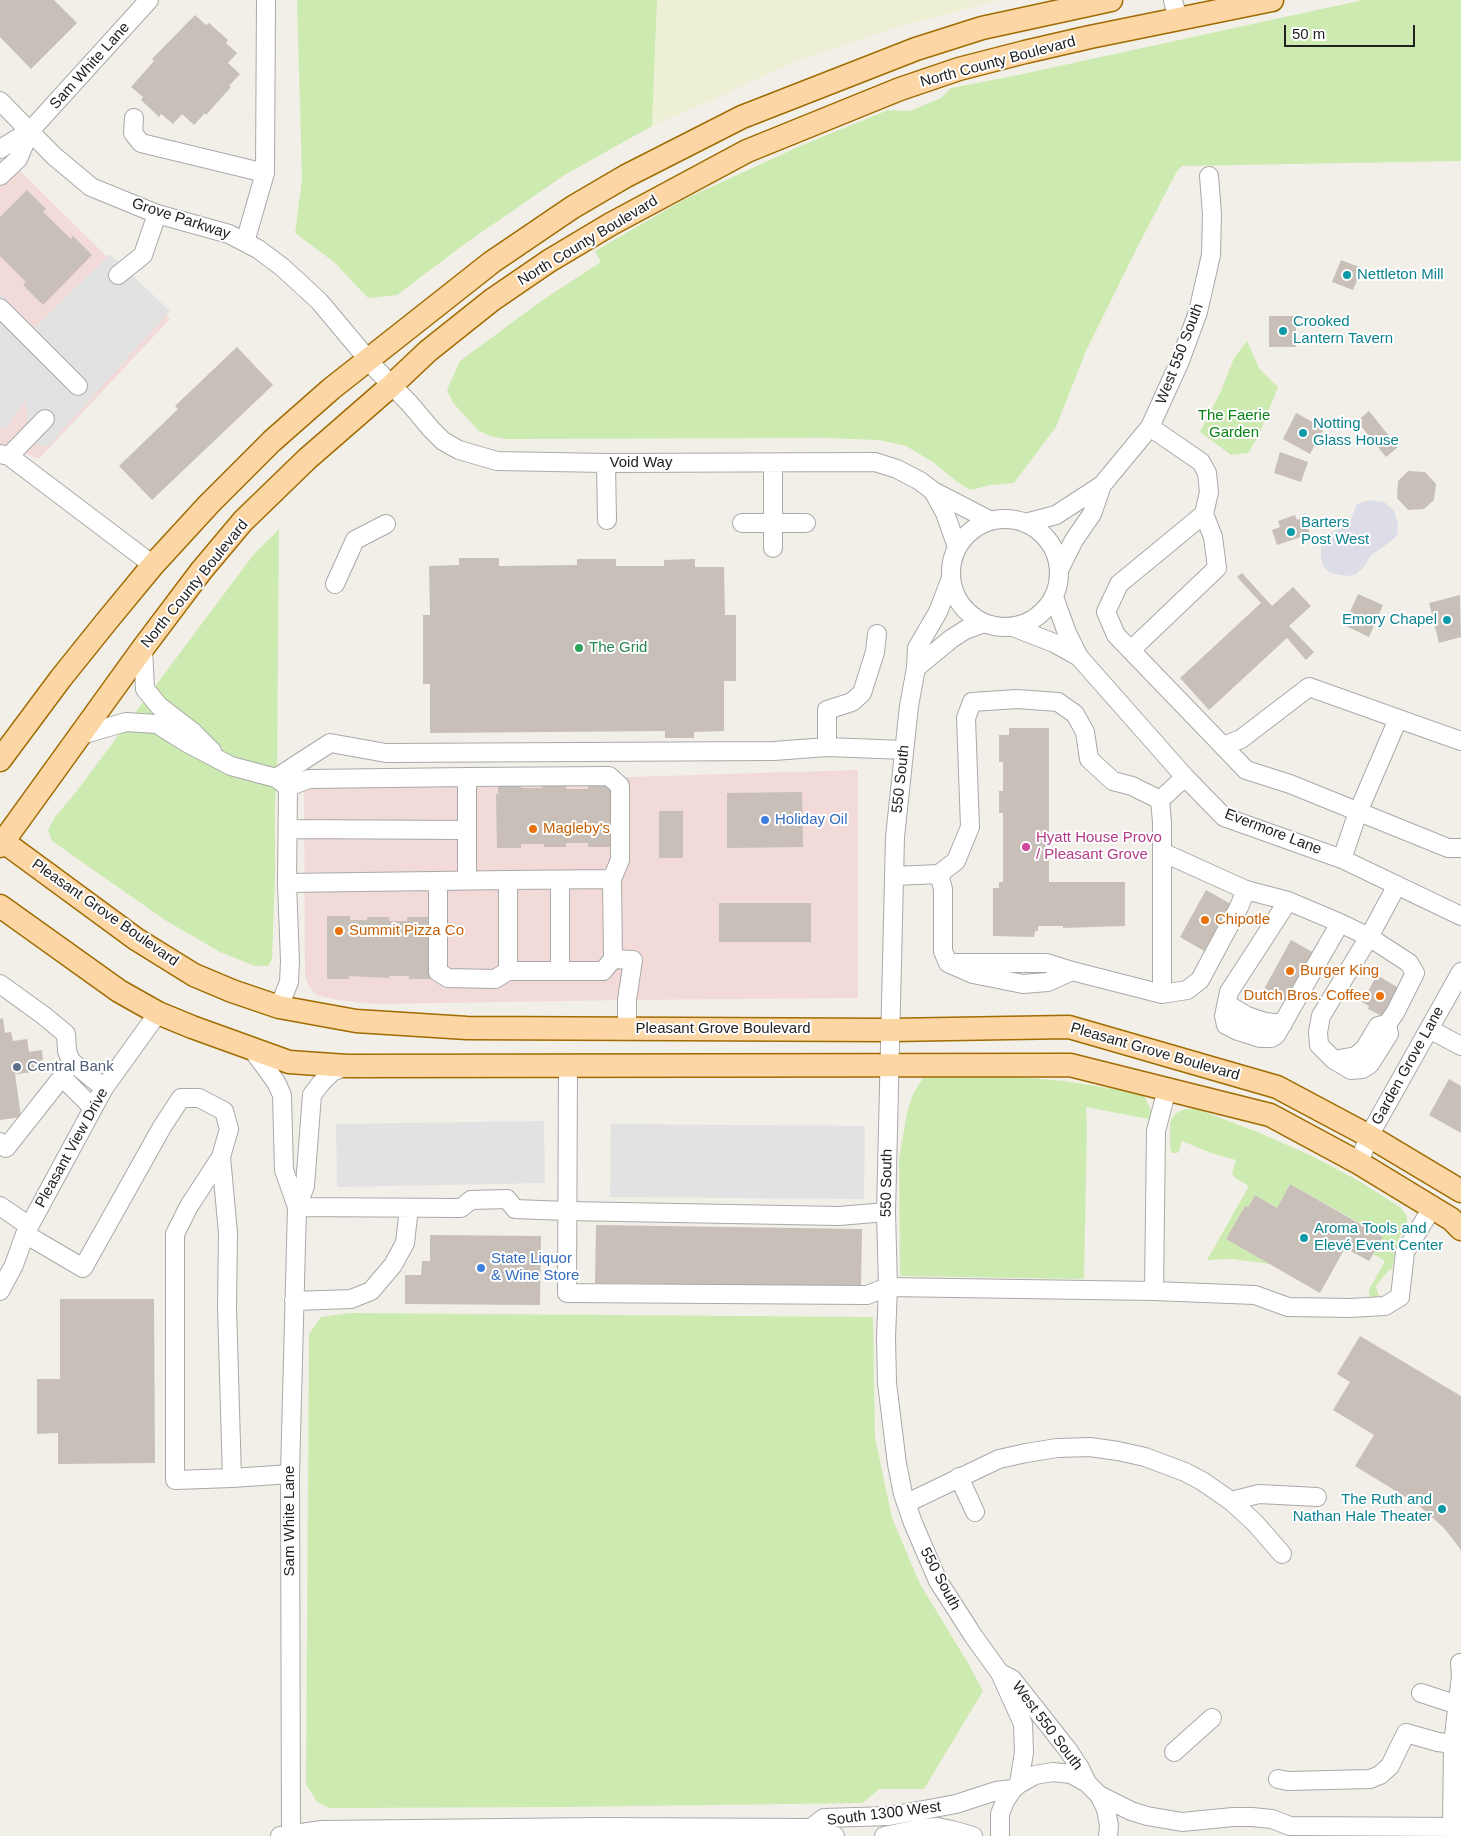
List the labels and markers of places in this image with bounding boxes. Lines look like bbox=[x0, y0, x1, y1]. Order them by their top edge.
place label: Nettleton Mill bbox=[1357, 266, 1444, 284]
marker: Nettleton Mill bbox=[1341, 269, 1353, 281]
place label: Crooked Lantern Tavern bbox=[1293, 313, 1393, 348]
marker: Crooked Lantern Tavern bbox=[1277, 325, 1289, 337]
place label: Notting Glass House bbox=[1313, 415, 1399, 450]
marker: Notting Glass House bbox=[1297, 427, 1309, 439]
place label: Barters Post West bbox=[1301, 514, 1369, 549]
marker: Barters Post West bbox=[1285, 526, 1297, 538]
place label: Emory Chapel bbox=[1342, 611, 1437, 629]
marker: Emory Chapel bbox=[1441, 614, 1453, 626]
place label: The Grid bbox=[589, 639, 647, 657]
marker: The Grid bbox=[573, 642, 585, 654]
place label: Holiday Oil bbox=[775, 811, 848, 829]
marker: Holiday Oil bbox=[759, 814, 771, 826]
place label: Magleby's bbox=[543, 820, 610, 838]
marker: Magleby's bbox=[527, 823, 539, 835]
place label: Hyatt House Provo / Pleasant Grove bbox=[1036, 829, 1162, 864]
marker: Hyatt House Provo / Pleasant Grove bbox=[1020, 841, 1032, 853]
place label: Chipotle bbox=[1215, 911, 1270, 929]
marker: Chipotle bbox=[1199, 914, 1211, 926]
place label: Summit Pizza Co bbox=[349, 922, 464, 940]
marker: Summit Pizza Co bbox=[333, 925, 345, 937]
place label: Burger King bbox=[1300, 962, 1379, 980]
marker: Burger King bbox=[1284, 965, 1296, 977]
place label: Dutch Bros. Coffee bbox=[1244, 987, 1370, 1005]
marker: Dutch Bros. Coffee bbox=[1374, 990, 1386, 1002]
place label: Central Bank bbox=[27, 1058, 114, 1076]
marker: Central Bank bbox=[11, 1061, 23, 1073]
place label: Aroma Tools and Elevé Event Center bbox=[1314, 1220, 1443, 1255]
marker: Aroma Tools and Elevé Event Center bbox=[1298, 1232, 1310, 1244]
place label: State Liquor & Wine Store bbox=[491, 1250, 579, 1285]
marker: State Liquor & Wine Store bbox=[475, 1262, 487, 1274]
place label: The Ruth and Nathan Hale Theater bbox=[1293, 1491, 1432, 1526]
marker: The Ruth and Nathan Hale Theater bbox=[1436, 1503, 1448, 1515]

